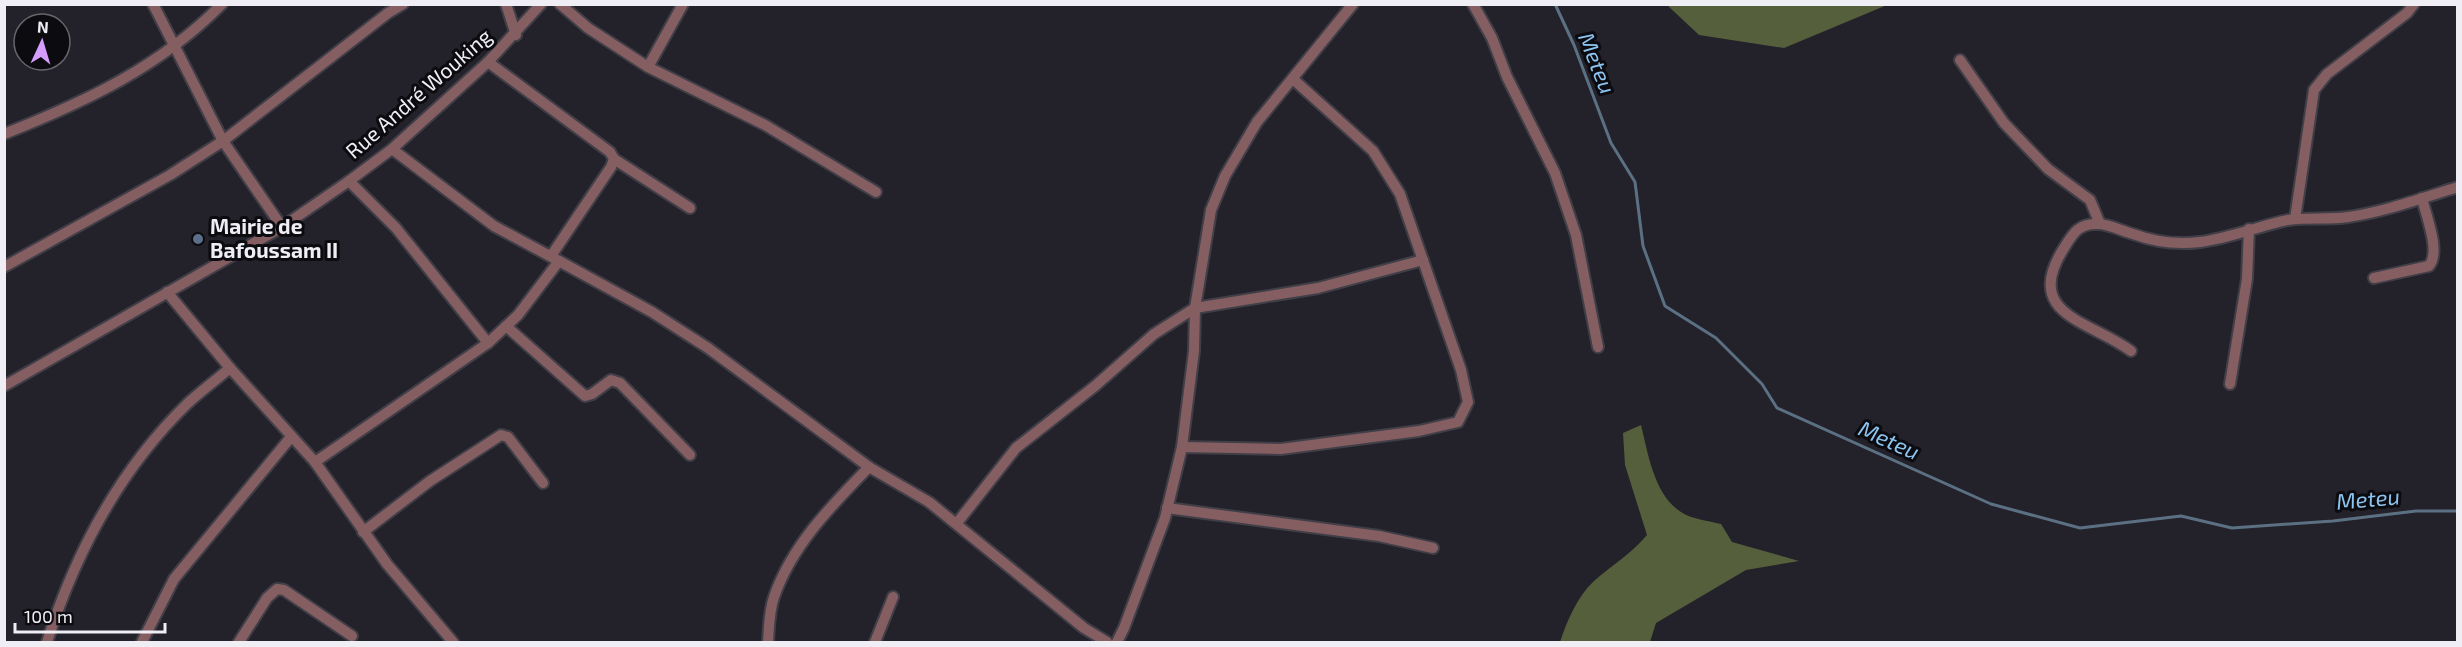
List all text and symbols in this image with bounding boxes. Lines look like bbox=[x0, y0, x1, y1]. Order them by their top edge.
north arrow bbox=[12, 12, 72, 72]
text: N bbox=[37, 17, 50, 36]
street label: Rue André Wouking bbox=[340, 23, 496, 163]
water label: Meteu bbox=[1574, 28, 1622, 97]
place label: Mairie de Bafoussam II bbox=[210, 213, 338, 262]
marker: Mairie de Bafoussam II bbox=[191, 232, 205, 246]
water label: Meteu bbox=[1855, 414, 1924, 464]
water label: Meteu bbox=[2335, 482, 2401, 514]
scale bar bbox=[15, 596, 165, 634]
text: 100 m bbox=[24, 605, 73, 627]

